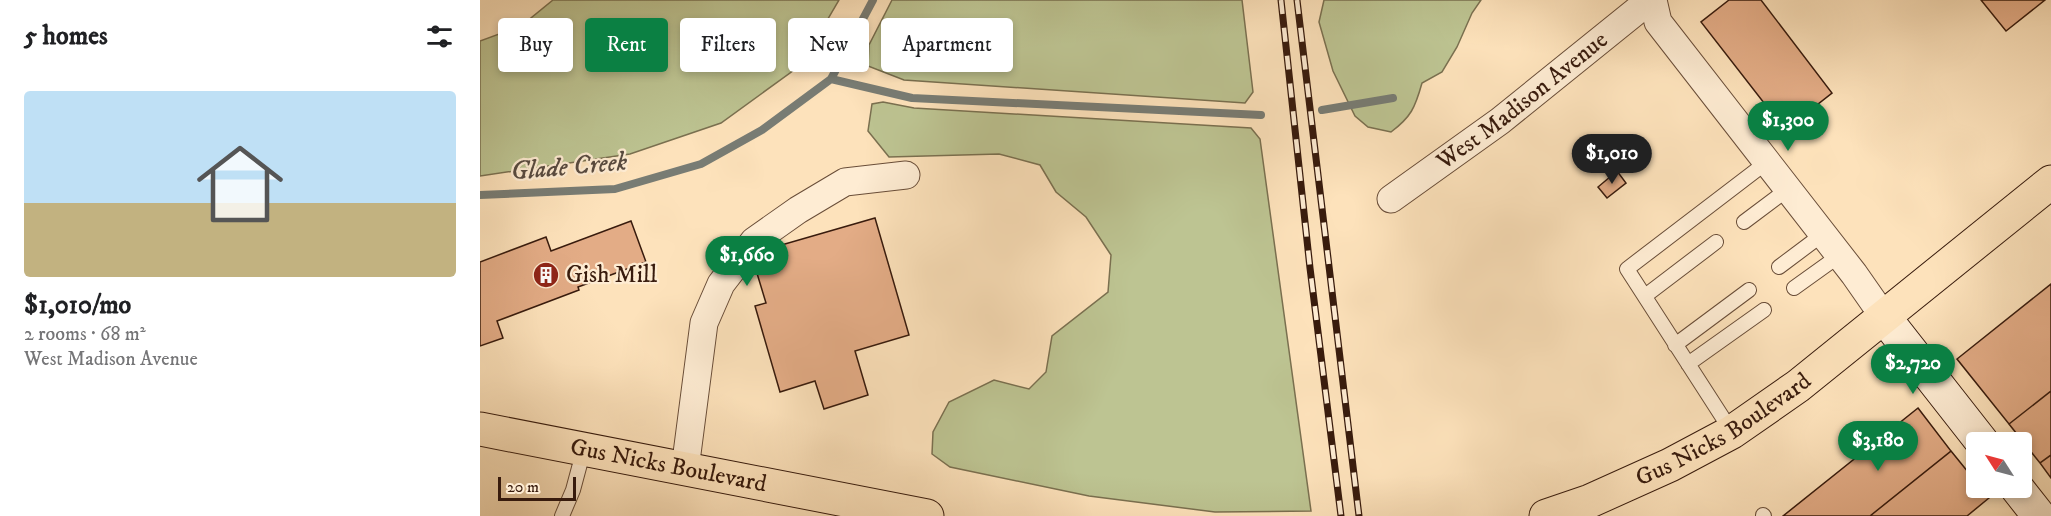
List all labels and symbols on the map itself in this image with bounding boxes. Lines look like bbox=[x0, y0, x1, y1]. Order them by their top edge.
street label: West Madison Avenue bbox=[1430, 25, 1614, 177]
pin: $1,300 bbox=[1739, 101, 1837, 152]
pin: $1,010 bbox=[1563, 134, 1661, 185]
water label: Glade Creek bbox=[509, 145, 629, 189]
pin: $1,660 bbox=[698, 236, 796, 287]
building icon: Gish Mill bbox=[531, 260, 561, 290]
place label: Gish Mill bbox=[566, 260, 658, 290]
pin: $2,720 bbox=[1864, 344, 1962, 395]
street label: Gus Nicks Boulevard bbox=[1631, 366, 1817, 493]
pin: $3,180 bbox=[1829, 421, 1927, 472]
street label: Gus Nicks Boulevard bbox=[568, 432, 769, 499]
north arrow bbox=[1966, 432, 2032, 498]
scale bar bbox=[498, 474, 576, 502]

